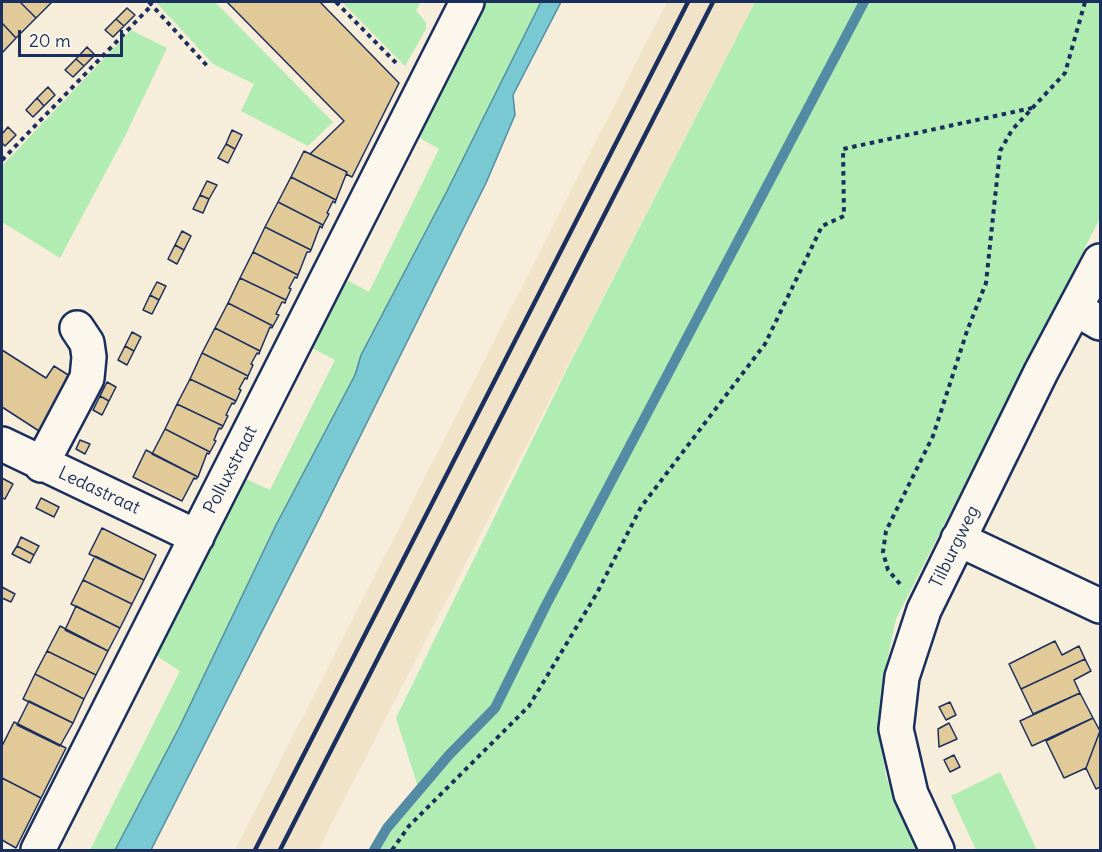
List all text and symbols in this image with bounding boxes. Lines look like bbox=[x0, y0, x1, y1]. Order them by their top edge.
scale bar bbox=[21, 18, 126, 56]
text: 20 m bbox=[29, 29, 71, 52]
street label: Polluxstraat bbox=[200, 422, 262, 518]
street label: Ledastraat bbox=[55, 463, 143, 519]
street label: Tilburgweg bbox=[926, 502, 984, 592]

